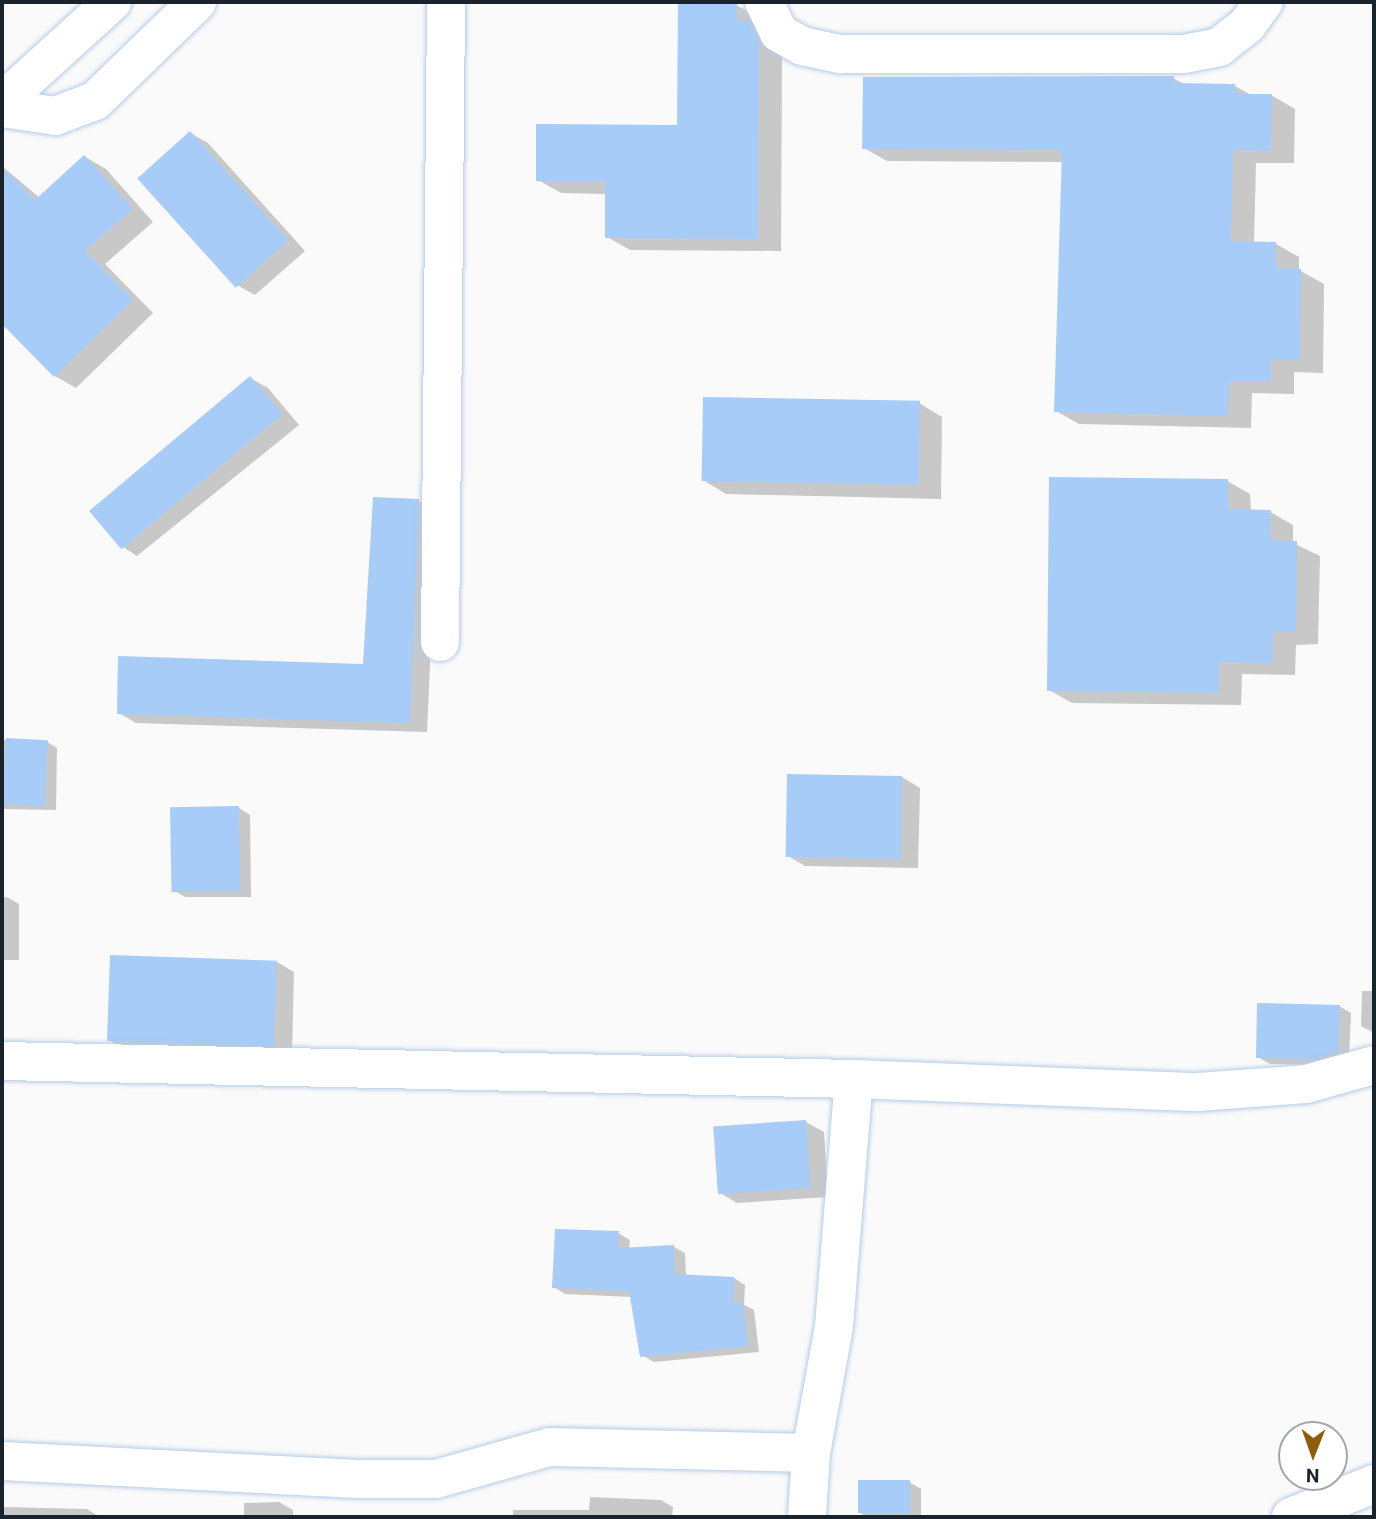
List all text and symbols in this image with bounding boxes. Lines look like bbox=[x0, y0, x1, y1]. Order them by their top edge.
north arrow bbox=[1278, 1421, 1348, 1491]
text: N bbox=[1306, 1464, 1320, 1487]

